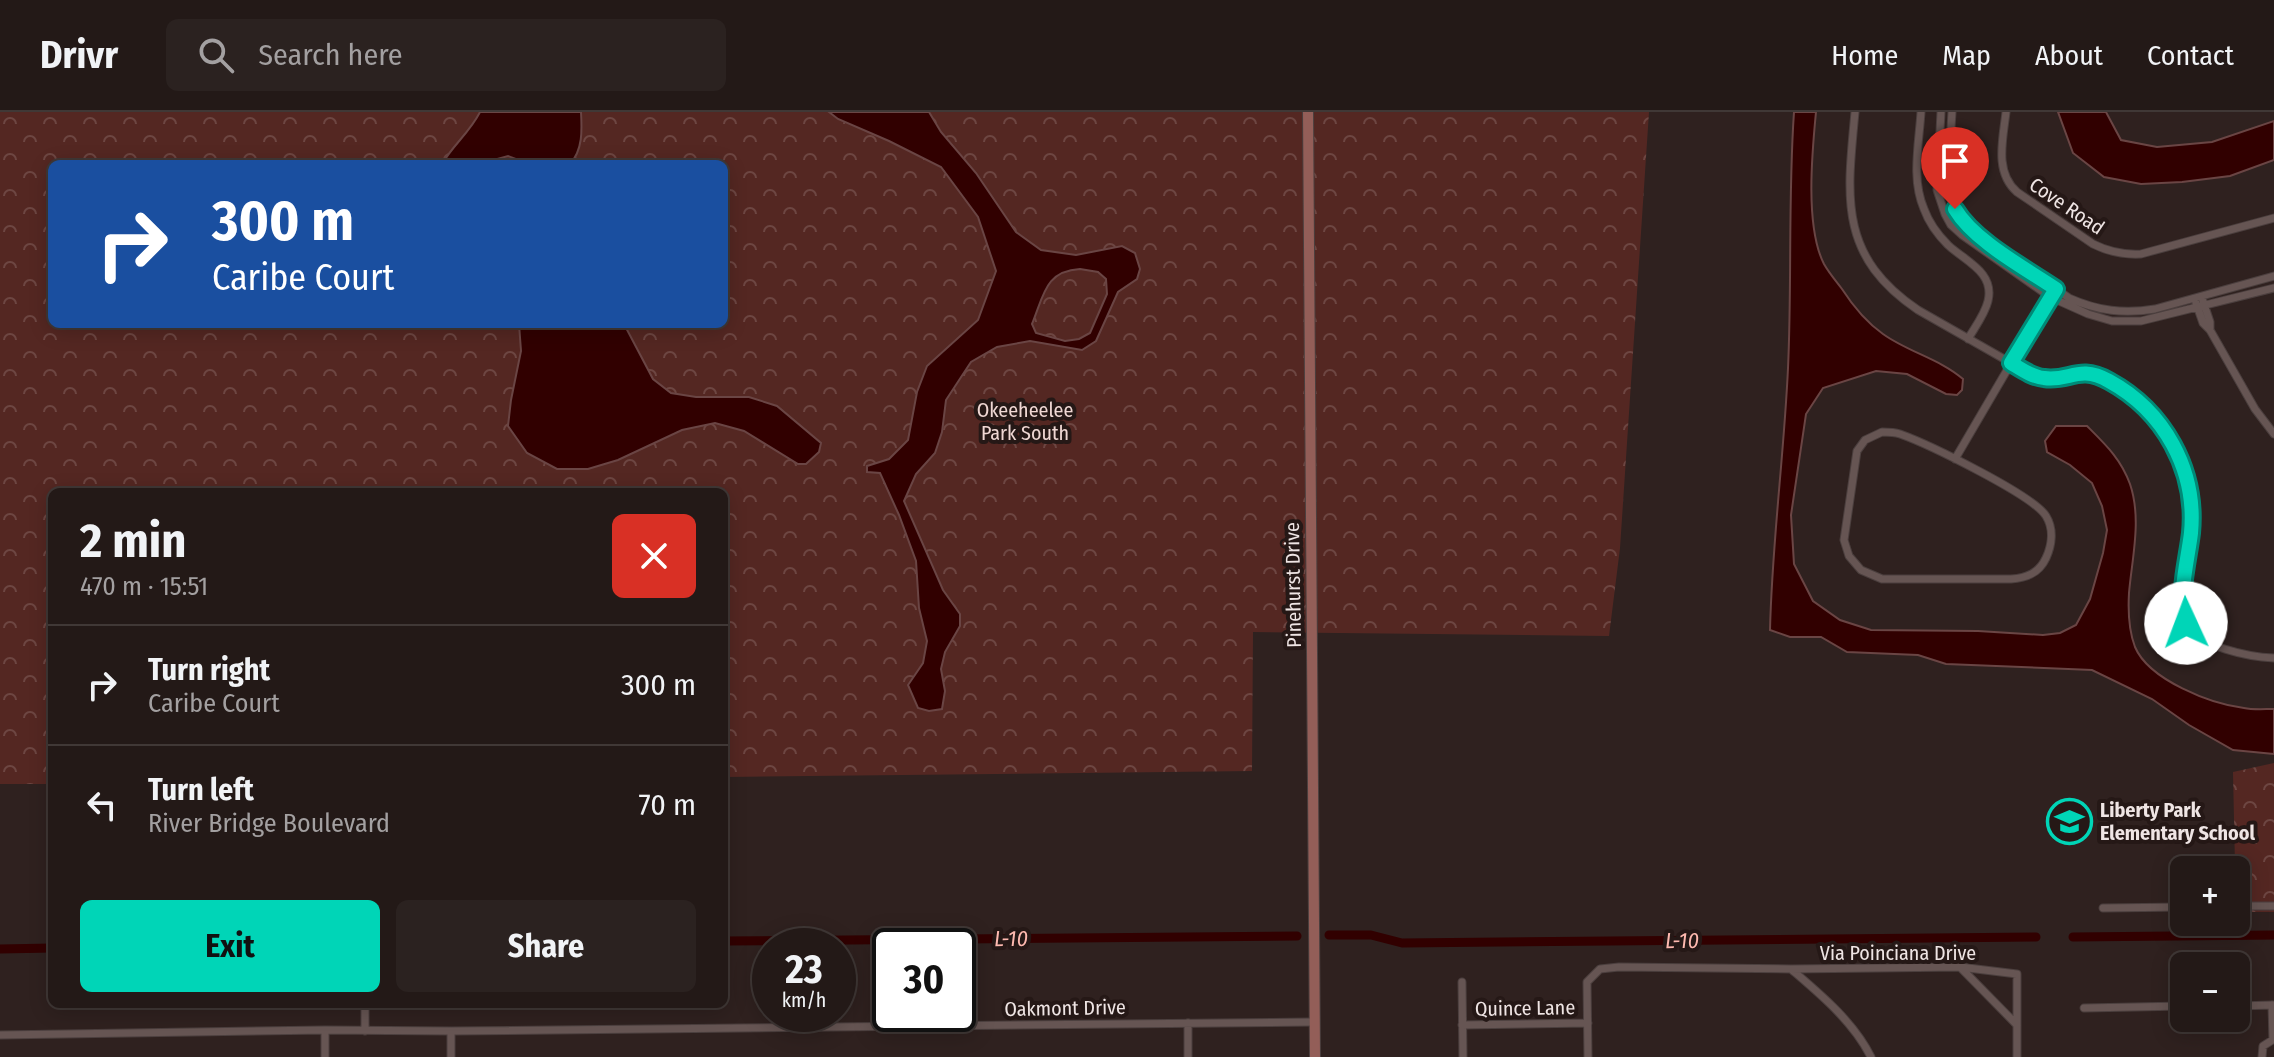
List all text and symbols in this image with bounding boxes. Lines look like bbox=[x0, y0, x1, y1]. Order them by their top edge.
search box bbox=[166, 19, 726, 91]
text: Drivr bbox=[40, 32, 118, 78]
icon: search bbox=[194, 33, 238, 77]
text: Search here bbox=[258, 37, 403, 73]
text: Home bbox=[1831, 39, 1898, 72]
text: Map bbox=[1942, 39, 1991, 72]
text: About bbox=[2035, 39, 2103, 72]
text: Contact bbox=[2147, 39, 2234, 72]
pin bbox=[1921, 127, 1989, 209]
icon: arrive bbox=[1933, 139, 1977, 183]
street label: Cove Road bbox=[2025, 172, 2109, 240]
text: 300 m bbox=[212, 188, 354, 255]
icon: right bbox=[80, 192, 184, 296]
text: Caribe Court bbox=[212, 256, 394, 300]
park label: Okeeheelee Park South bbox=[977, 398, 1073, 445]
text: 2 min bbox=[80, 512, 186, 570]
button: close bbox=[612, 514, 696, 598]
street label: Pinehurst Drive bbox=[1280, 522, 1306, 648]
text: 470 m · 15:51 bbox=[80, 571, 208, 602]
position arrow bbox=[2144, 581, 2228, 665]
text: Turn right bbox=[148, 652, 270, 688]
icon: right bbox=[80, 663, 124, 707]
text: 300 m bbox=[621, 667, 696, 703]
text: Caribe Court bbox=[148, 688, 280, 719]
text: Turn left bbox=[148, 772, 254, 808]
icon: left bbox=[80, 783, 124, 827]
text: 70 m bbox=[638, 787, 696, 823]
school or university icon: Liberty Park Elementary School bbox=[2045, 797, 2093, 845]
place label: Liberty Park Elementary School bbox=[2100, 798, 2255, 845]
text: River Bridge Boulevard bbox=[148, 808, 390, 839]
map controls bbox=[2170, 856, 2250, 1032]
button: + bbox=[2170, 856, 2250, 936]
button: Exit bbox=[80, 900, 380, 992]
button: Share bbox=[396, 900, 696, 992]
water label: L-10 bbox=[994, 925, 1028, 952]
water label: L-10 bbox=[1665, 927, 1699, 954]
speed limit sign: 30 bbox=[872, 928, 976, 1032]
street label: Via Poinciana Drive bbox=[1820, 941, 1976, 965]
text: 23 bbox=[785, 946, 823, 994]
button: − bbox=[2170, 952, 2250, 1032]
text: km/h bbox=[782, 988, 826, 1012]
street label: Oakmont Drive bbox=[1004, 995, 1126, 1021]
street label: Quince Lane bbox=[1475, 995, 1575, 1021]

